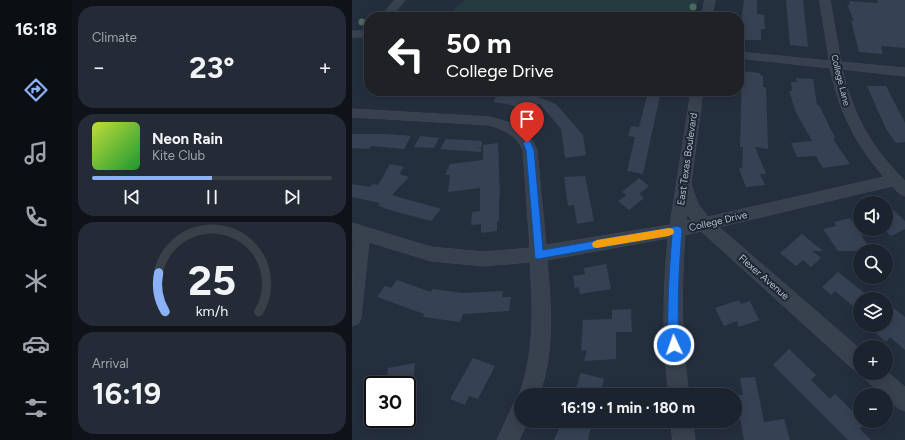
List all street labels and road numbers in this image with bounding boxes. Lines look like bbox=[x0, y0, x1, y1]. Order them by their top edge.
street label: College Lane bbox=[829, 53, 853, 107]
street label: East Texas Boulevard bbox=[674, 112, 700, 206]
street label: College Drive bbox=[687, 208, 749, 234]
street label: Flexer Avenue bbox=[736, 251, 792, 303]

